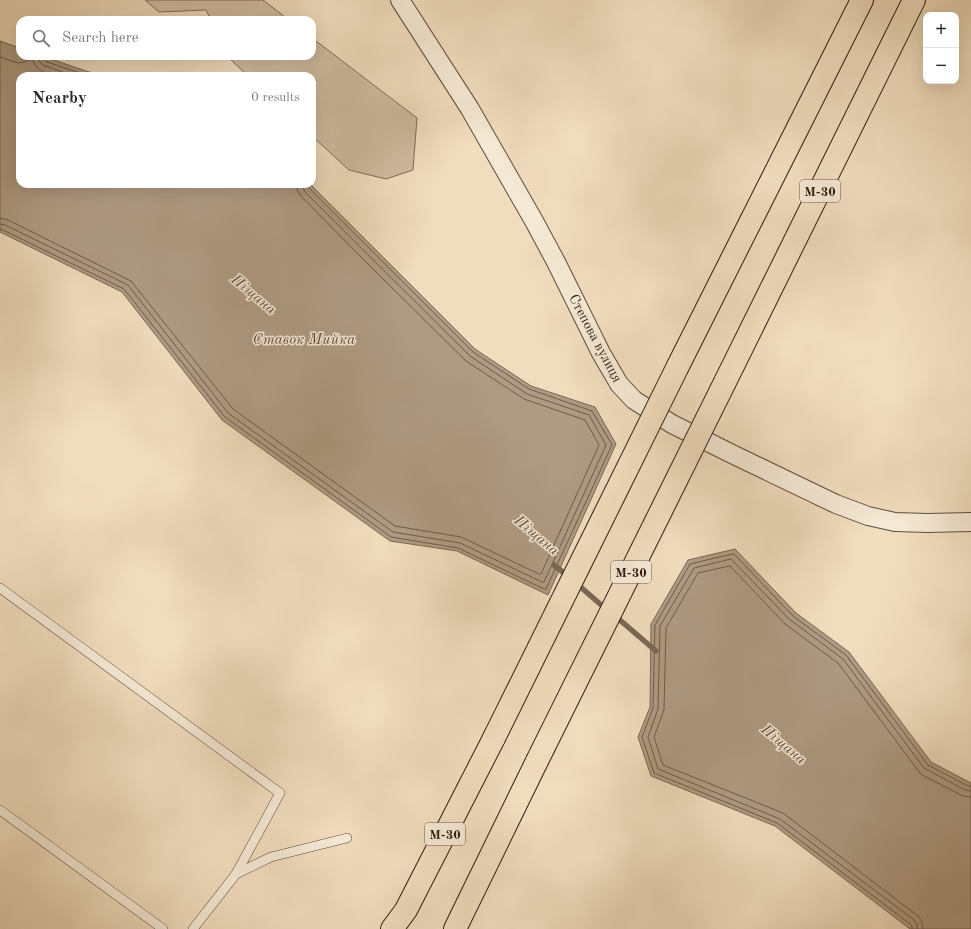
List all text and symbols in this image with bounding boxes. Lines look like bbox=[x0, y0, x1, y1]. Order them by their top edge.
map controls bbox=[923, 12, 959, 84]
button: + bbox=[923, 12, 959, 48]
search box bbox=[16, 16, 316, 60]
icon: search bbox=[30, 27, 52, 49]
text: Search here bbox=[62, 31, 139, 46]
button: − bbox=[923, 48, 959, 84]
text: Nearby bbox=[32, 90, 87, 107]
text: 0 results bbox=[251, 91, 300, 104]
road number: М-30 bbox=[800, 180, 840, 202]
water label: Піщана bbox=[227, 272, 278, 318]
street label: Степова вулиця bbox=[566, 292, 624, 385]
water label: Ставок Мийка bbox=[253, 333, 355, 348]
water label: Піщана bbox=[510, 513, 561, 559]
road number: М-30 bbox=[611, 561, 651, 583]
water label: Піщана bbox=[757, 722, 808, 768]
road number: М-30 bbox=[425, 823, 465, 845]

